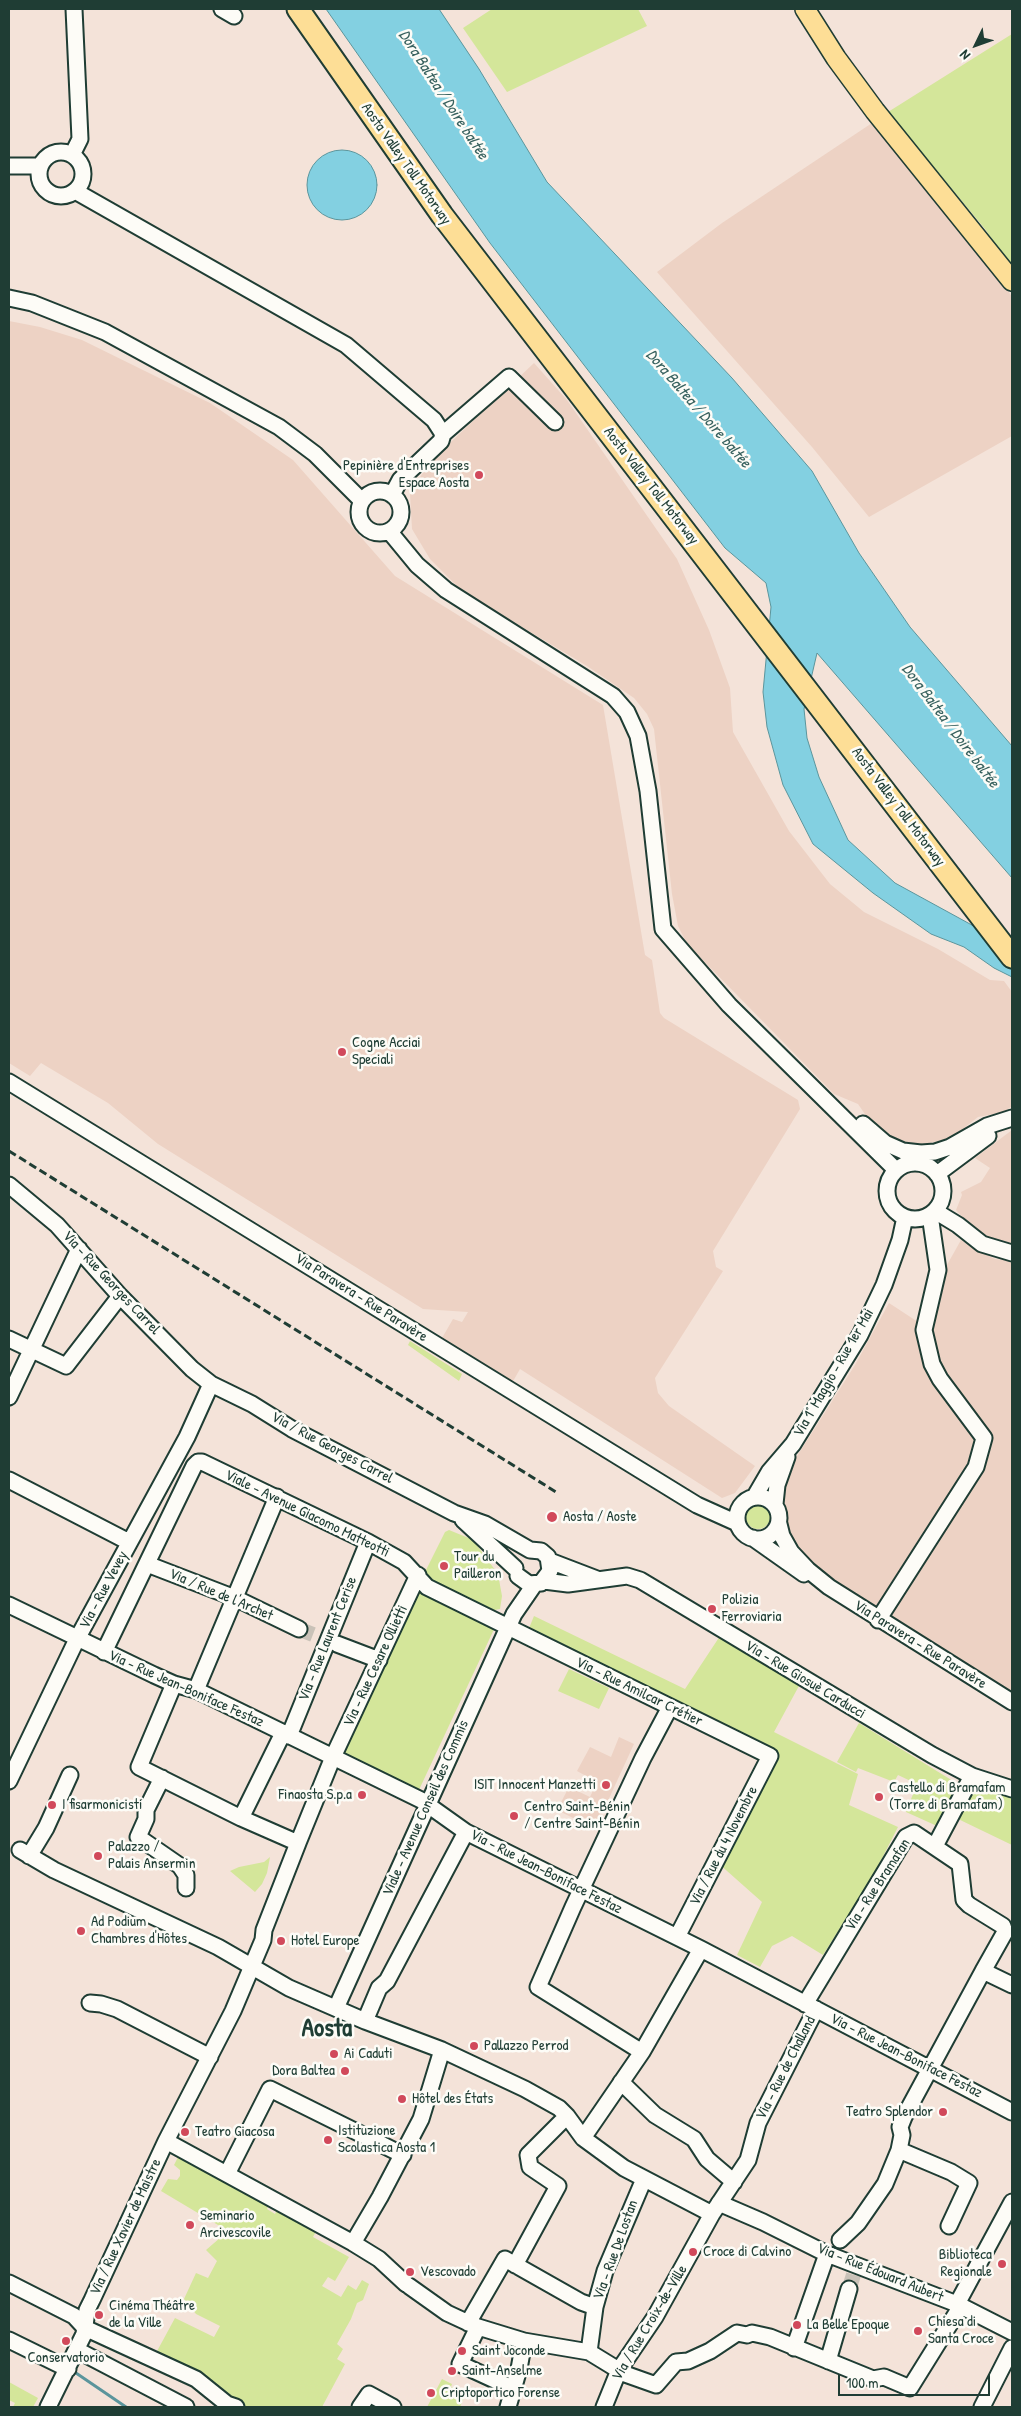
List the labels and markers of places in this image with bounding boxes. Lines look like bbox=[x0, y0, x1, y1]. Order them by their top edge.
place label: Pepinière d'Entreprises Espace Aosta bbox=[343, 457, 469, 492]
marker: Pepinière d'Entreprises Espace Aosta bbox=[473, 469, 485, 481]
place label: Cogne Acciai Speciali bbox=[352, 1034, 421, 1069]
marker: Cogne Acciai Speciali bbox=[336, 1046, 348, 1058]
place label: Aosta / Aoste bbox=[563, 1508, 637, 1526]
marker: Aosta / Aoste bbox=[545, 1510, 559, 1524]
place label: Tour du Pailleron bbox=[454, 1548, 501, 1583]
marker: Tour du Pailleron bbox=[438, 1560, 450, 1572]
place label: Polizia Ferroviaria bbox=[722, 1591, 781, 1626]
marker: Polizia Ferroviaria bbox=[706, 1603, 718, 1615]
place label: ISIT Innocent Manzetti bbox=[474, 1776, 596, 1794]
marker: ISIT Innocent Manzetti bbox=[600, 1779, 612, 1791]
place label: Castello di Bramafam (Torre di Bramafam) bbox=[889, 1779, 1005, 1814]
place label: Finaosta S.p.a bbox=[278, 1786, 352, 1804]
marker: Finaosta S.p.a bbox=[356, 1789, 368, 1801]
marker: Castello di Bramafam (Torre di Bramafam) bbox=[873, 1791, 885, 1803]
place label: I fisarmonicisti bbox=[62, 1796, 142, 1814]
place label: Centro Saint-Bénin / Centre Saint-Bénin bbox=[524, 1798, 640, 1833]
marker: I fisarmonicisti bbox=[46, 1799, 58, 1811]
marker: Centro Saint-Bénin / Centre Saint-Bénin bbox=[508, 1810, 520, 1822]
place label: Palazzo / Palais Ansermin bbox=[108, 1838, 196, 1873]
marker: Palazzo / Palais Ansermin bbox=[92, 1850, 104, 1862]
place label: Ad Podium Chambres d'Hôtes bbox=[91, 1913, 187, 1948]
marker: Ad Podium Chambres d'Hôtes bbox=[75, 1925, 87, 1937]
place label: Hotel Europe bbox=[291, 1932, 359, 1950]
marker: Hotel Europe bbox=[275, 1935, 287, 1947]
place label: Pallazzo Perrod bbox=[484, 2037, 568, 2055]
marker: Pallazzo Perrod bbox=[468, 2040, 480, 2052]
place label: Ai Caduti bbox=[344, 2045, 393, 2063]
marker: Ai Caduti bbox=[328, 2048, 340, 2060]
place label: Dora Baltea bbox=[272, 2062, 335, 2080]
marker: Dora Baltea bbox=[339, 2065, 351, 2077]
place label: Hôtel des États bbox=[412, 2090, 493, 2108]
marker: Hôtel des États bbox=[396, 2093, 408, 2105]
place label: Teatro Splendor bbox=[846, 2103, 933, 2121]
marker: Teatro Splendor bbox=[937, 2106, 949, 2118]
place label: Istituzione Scolastica Aosta 1 bbox=[338, 2122, 435, 2157]
place label: Teatro Giacosa bbox=[195, 2123, 274, 2141]
marker: Teatro Giacosa bbox=[179, 2126, 191, 2138]
marker: Istituzione Scolastica Aosta 1 bbox=[322, 2134, 334, 2146]
place label: Seminario Arcivescovile bbox=[200, 2207, 271, 2242]
marker: Seminario Arcivescovile bbox=[184, 2219, 196, 2231]
place label: Croce di Calvino bbox=[703, 2243, 791, 2261]
marker: Croce di Calvino bbox=[687, 2246, 699, 2258]
place label: Biblioteca Regionale bbox=[939, 2246, 992, 2281]
marker: Biblioteca Regionale bbox=[996, 2258, 1008, 2270]
place label: Vescovado bbox=[420, 2263, 476, 2281]
marker: Vescovado bbox=[404, 2266, 416, 2278]
place label: Cinéma Théâtre de la Ville bbox=[109, 2297, 195, 2332]
marker: Cinéma Théâtre de la Ville bbox=[93, 2309, 105, 2321]
place label: Chiesa di Santa Croce bbox=[928, 2313, 994, 2348]
place label: La Belle Epoque bbox=[807, 2316, 889, 2334]
marker: La Belle Epoque bbox=[791, 2319, 803, 2331]
marker: Chiesa di Santa Croce bbox=[912, 2325, 924, 2337]
marker: Conservatorio bbox=[60, 2335, 72, 2347]
place label: Saint Joconde bbox=[472, 2342, 546, 2360]
marker: Saint Joconde bbox=[456, 2345, 468, 2357]
place label: Conservatorio bbox=[28, 2349, 104, 2367]
place label: Saint-Anselme bbox=[462, 2362, 542, 2380]
marker: Saint-Anselme bbox=[446, 2365, 458, 2377]
place label: Criptoportico Forense bbox=[441, 2384, 560, 2402]
marker: Criptoportico Forense bbox=[425, 2387, 437, 2399]

